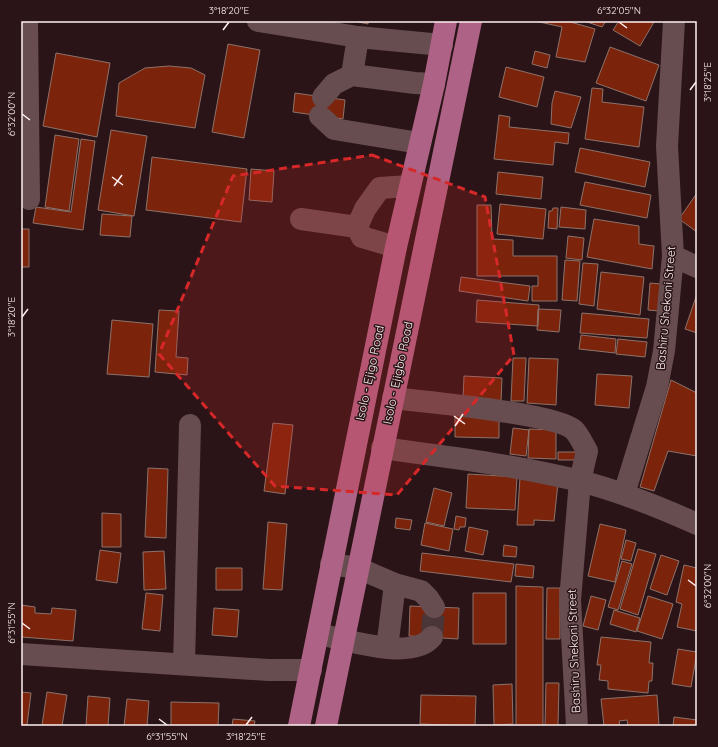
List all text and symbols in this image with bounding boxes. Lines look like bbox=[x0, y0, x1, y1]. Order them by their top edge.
text: 3°18'20"E bbox=[209, 4, 250, 17]
text: 6°32'05"N bbox=[597, 4, 641, 17]
text: 3°18'25"E bbox=[701, 62, 714, 102]
text: 6°32'00"N bbox=[5, 92, 18, 136]
street label: Bashiru Shekoni Street bbox=[653, 245, 678, 370]
text: 3°18'20"E bbox=[5, 296, 18, 337]
street label: Isolo - Ejigbo Road bbox=[379, 320, 416, 426]
street label: Isolo - Ejigo Road bbox=[352, 324, 387, 422]
text: 6°32'00"N bbox=[701, 564, 714, 608]
street label: Bashiru Shekoni Street bbox=[564, 589, 583, 713]
text: 6°31'55"N bbox=[5, 602, 18, 644]
text: 6°31'55"N bbox=[146, 730, 188, 743]
text: 3°18'25"E bbox=[226, 730, 266, 743]

